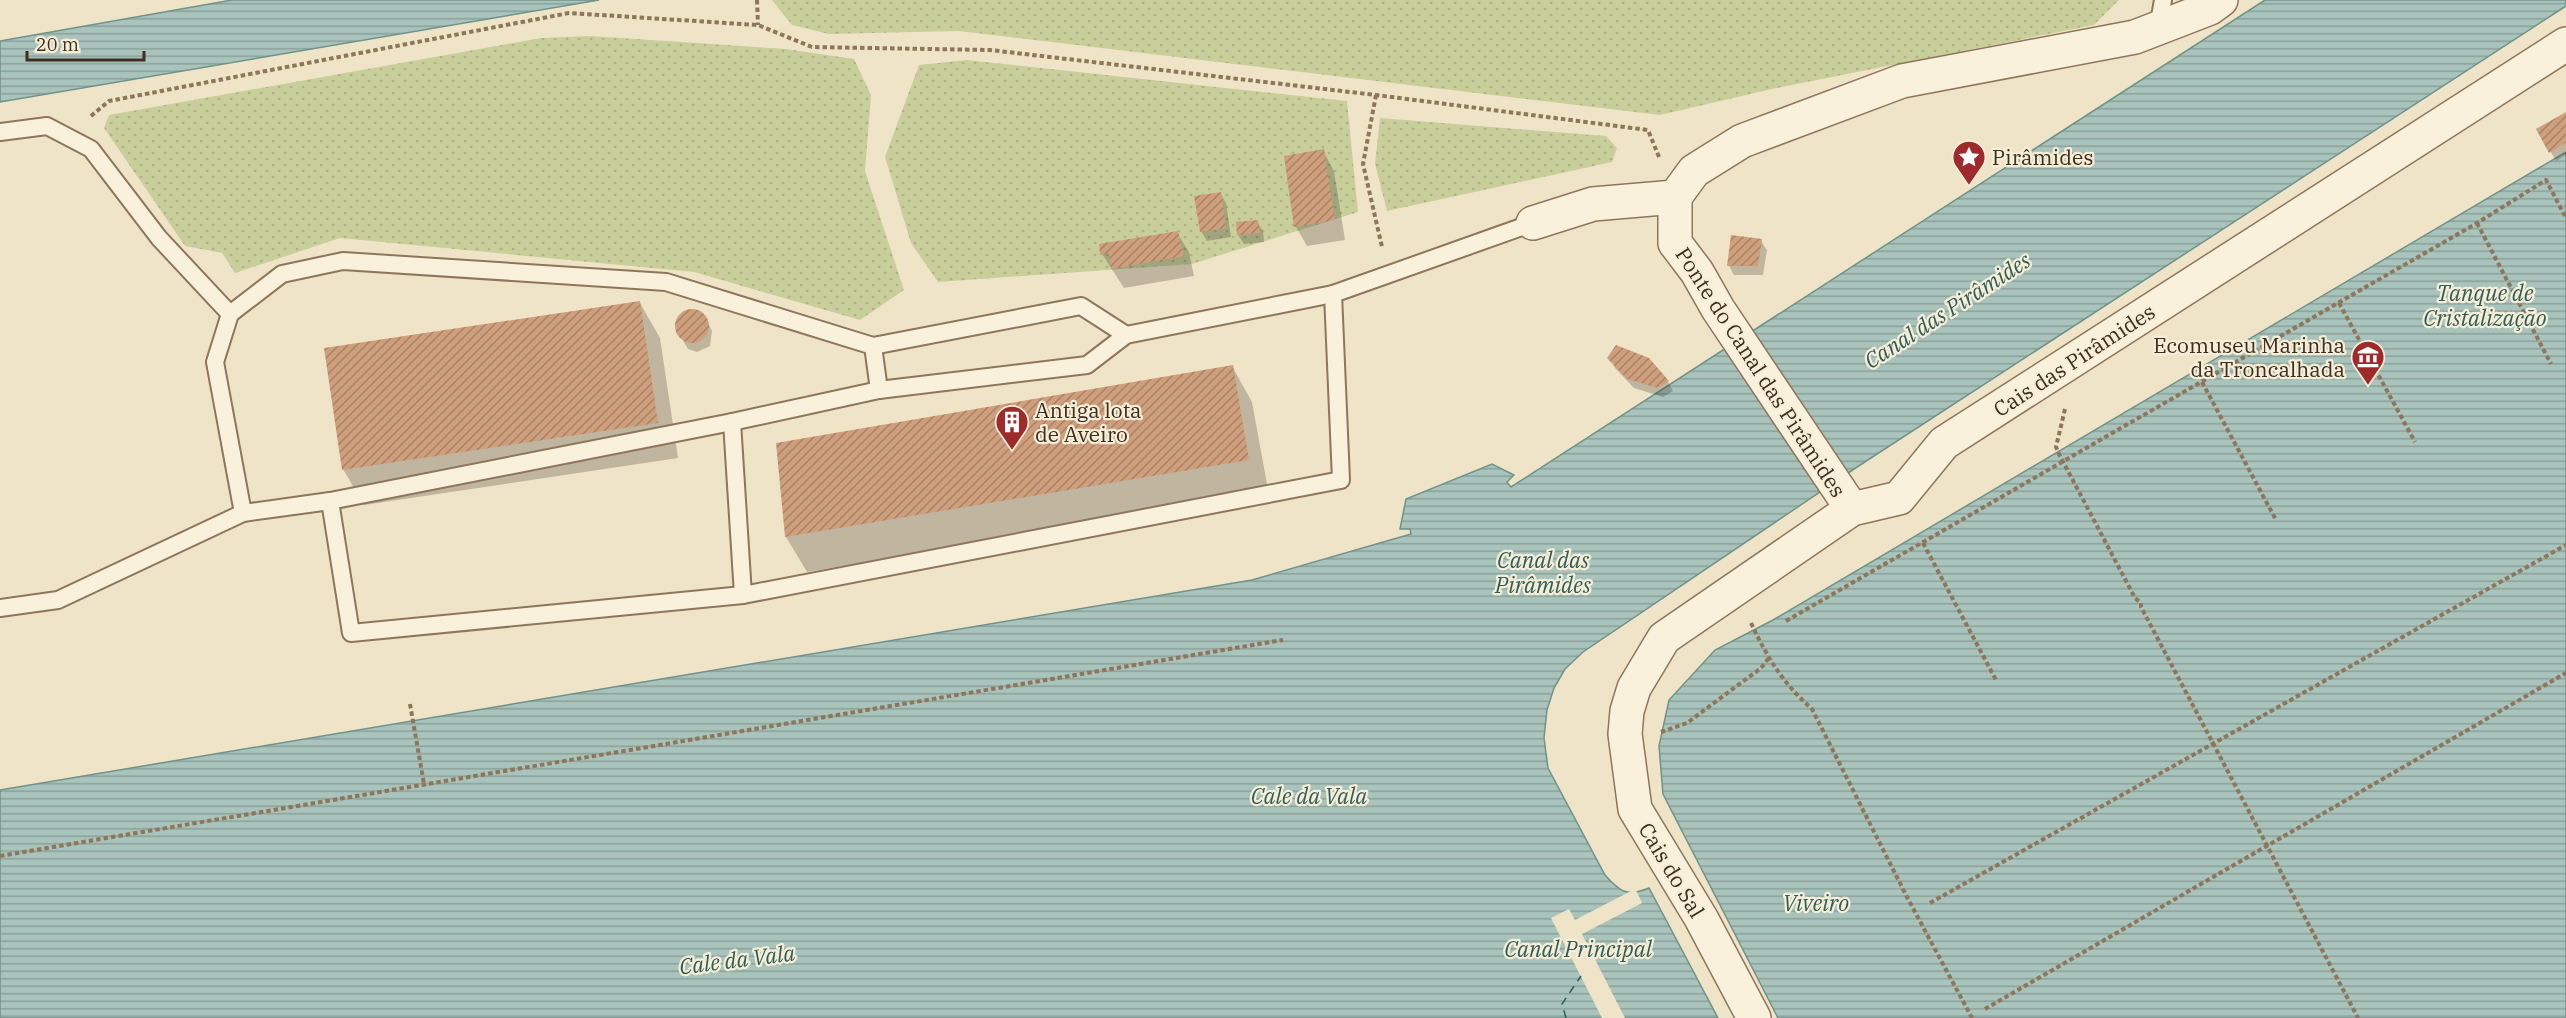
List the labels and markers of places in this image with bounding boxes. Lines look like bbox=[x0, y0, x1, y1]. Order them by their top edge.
place icon: Pirâmides bbox=[1951, 139, 1987, 186]
place label: Pirâmides bbox=[1992, 143, 2093, 171]
place label: Ecomuseu Marinha da Troncalhada bbox=[2153, 331, 2345, 383]
museum icon: Ecomuseu Marinha da Troncalhada bbox=[2350, 339, 2386, 386]
place label: Antiga lota de Aveiro bbox=[1035, 396, 1142, 448]
building icon: Antiga lota de Aveiro bbox=[994, 404, 1030, 451]

